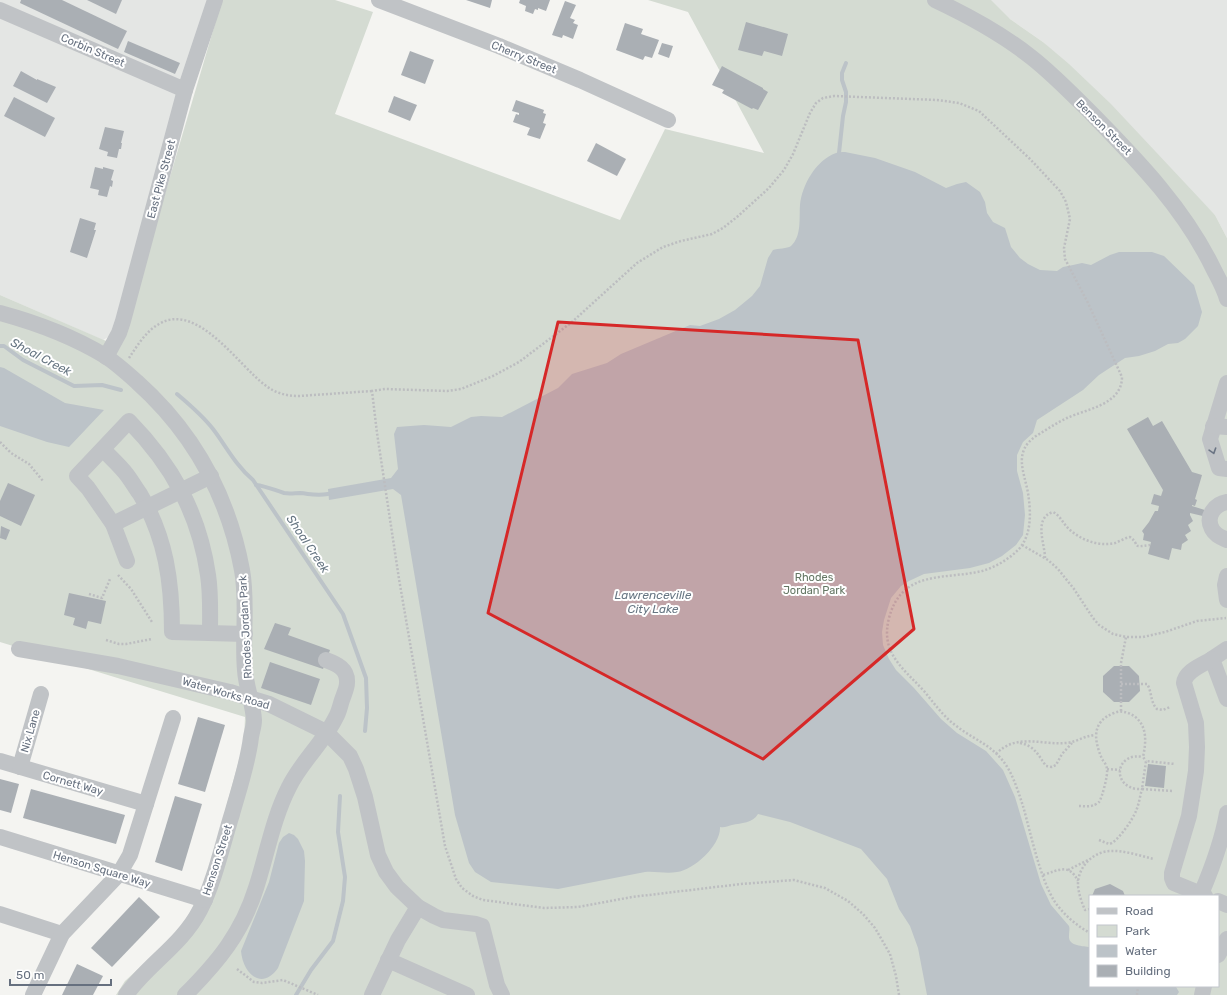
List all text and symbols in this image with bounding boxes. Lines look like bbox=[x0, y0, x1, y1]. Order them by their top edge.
street label: Corbin Street bbox=[59, 31, 127, 70]
street label: Cherry Street bbox=[489, 39, 559, 77]
street label: Benson Street bbox=[1073, 97, 1135, 158]
street label: East Pike Street bbox=[145, 138, 178, 220]
water label: Shoal Creek bbox=[8, 335, 74, 379]
one-way arrow bbox=[1209, 447, 1217, 454]
water label: Shoal Creek bbox=[284, 512, 333, 576]
park label: Rhodes Jordan Park bbox=[783, 571, 845, 597]
street label: Rhodes Jordan Park bbox=[236, 575, 255, 679]
water label: Lawrenceville City Lake bbox=[615, 588, 692, 616]
street label: Water Works Road bbox=[181, 675, 271, 712]
street label: Nix Lane bbox=[18, 708, 43, 754]
street label: Cornett Way bbox=[41, 769, 105, 798]
street label: Henson Street bbox=[200, 822, 235, 897]
street label: Henson Square Way bbox=[51, 848, 152, 891]
legend bbox=[1089, 895, 1219, 987]
text: Road bbox=[1125, 904, 1153, 918]
text: Park bbox=[1125, 924, 1151, 938]
text: Water bbox=[1125, 944, 1157, 958]
scale bar bbox=[10, 961, 111, 987]
text: Building bbox=[1125, 964, 1171, 978]
text: 50 m bbox=[16, 968, 44, 982]

